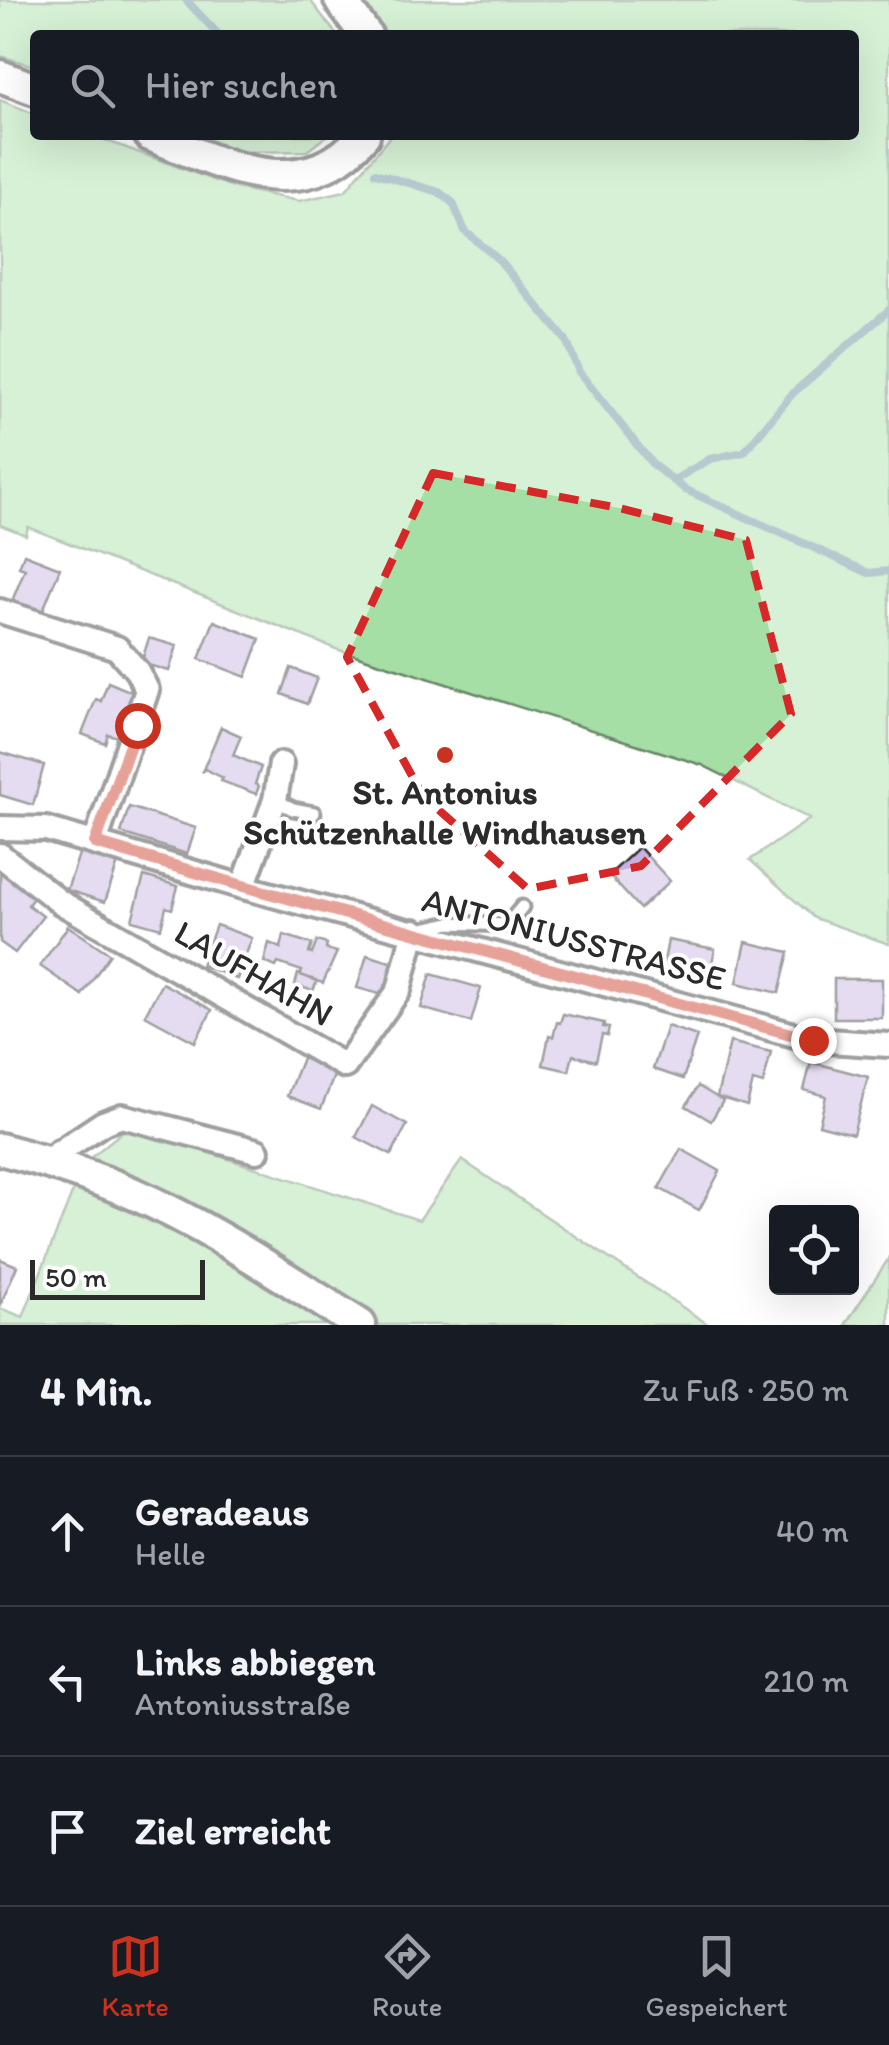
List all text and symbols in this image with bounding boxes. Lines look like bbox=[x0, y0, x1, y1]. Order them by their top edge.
search box bbox=[30, 30, 859, 140]
icon: search bbox=[65, 58, 120, 113]
text: Hier suchen bbox=[145, 62, 337, 108]
route start bbox=[115, 703, 161, 749]
marker: St. Antonius Schützenhalle Windhausen bbox=[434, 744, 456, 766]
place label: St. Antonius Schützenhalle Windhausen bbox=[243, 771, 647, 853]
street label: ANTONIUSSTRASSE bbox=[418, 878, 730, 1000]
street label: LAUFHAHN bbox=[167, 911, 341, 1035]
route end bbox=[791, 1018, 837, 1064]
map controls bbox=[769, 1205, 859, 1295]
button: locate bbox=[769, 1205, 859, 1295]
scale bar bbox=[30, 1255, 205, 1300]
text: 50 m bbox=[45, 1260, 107, 1294]
text: 4 Min. bbox=[40, 1365, 153, 1416]
text: Zu Fuß · 250 m bbox=[643, 1371, 849, 1409]
text: Geradeaus bbox=[135, 1489, 309, 1535]
icon: ahead bbox=[40, 1504, 95, 1559]
text: 40 m bbox=[776, 1512, 849, 1550]
text: Helle bbox=[135, 1535, 206, 1573]
text: Links abbiegen bbox=[135, 1639, 375, 1685]
icon: left bbox=[40, 1654, 95, 1709]
text: 210 m bbox=[763, 1662, 849, 1700]
text: Antoniusstraße bbox=[135, 1685, 351, 1723]
icon: arrive bbox=[40, 1804, 95, 1859]
text: Ziel erreicht bbox=[135, 1808, 331, 1854]
tab: Karte bbox=[102, 1929, 169, 2023]
tab: Route bbox=[372, 1929, 442, 2023]
tab: Gespeichert bbox=[645, 1929, 787, 2023]

